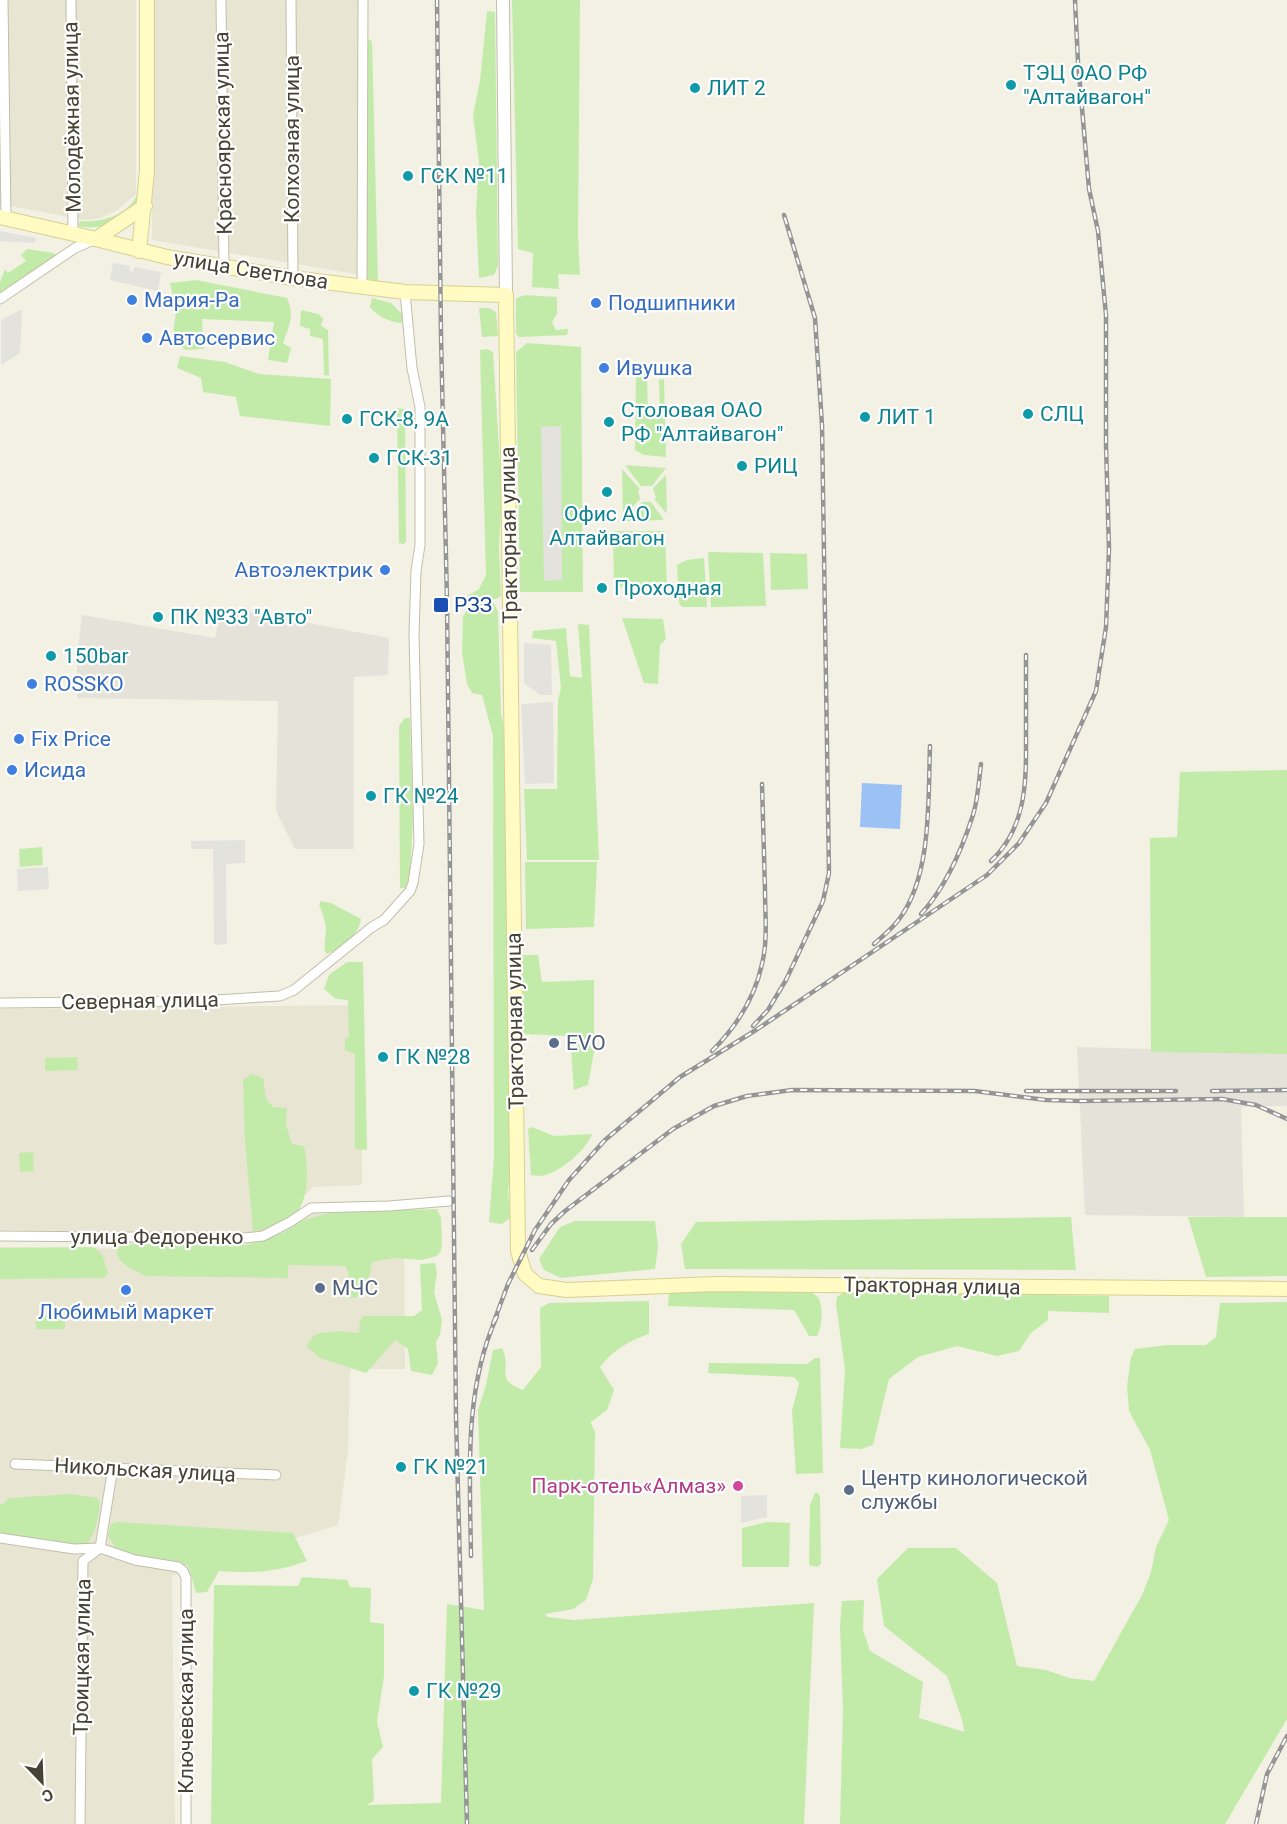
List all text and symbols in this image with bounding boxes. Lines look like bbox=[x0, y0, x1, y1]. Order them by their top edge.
street label: Молодёжная улица bbox=[58, 21, 86, 213]
street label: Красноярская улица bbox=[209, 31, 237, 235]
street label: Колхозная улица bbox=[280, 55, 304, 223]
place label: ТЭЦ ОАО РФ "Алтайвагон" bbox=[1023, 61, 1151, 109]
place label: ЛИТ 2 bbox=[707, 76, 766, 100]
marker: ТЭЦ ОАО РФ "Алтайвагон" bbox=[1004, 78, 1018, 92]
marker: ЛИТ 2 bbox=[688, 81, 702, 95]
place label: ГСК №11 bbox=[420, 164, 509, 188]
marker: ГСК №11 bbox=[401, 169, 415, 183]
street label: улица Светлова bbox=[172, 246, 330, 294]
place label: Мария-Ра bbox=[144, 288, 240, 312]
place label: Подшипники bbox=[608, 291, 736, 315]
marker: Мария-Ра bbox=[125, 293, 139, 307]
marker: Подшипники bbox=[589, 296, 603, 310]
place label: Автосервис bbox=[159, 326, 275, 350]
marker: Автосервис bbox=[140, 331, 154, 345]
place label: Ивушка bbox=[616, 356, 693, 380]
marker: Ивушка bbox=[597, 361, 611, 375]
place label: Столовая ОАО РФ "Алтайвагон" bbox=[621, 398, 784, 446]
place label: СЛЦ bbox=[1040, 402, 1084, 426]
place label: ЛИТ 1 bbox=[877, 405, 936, 429]
place label: ГСК-8, 9А bbox=[359, 407, 449, 431]
marker: СЛЦ bbox=[1021, 407, 1035, 421]
marker: ЛИТ 1 bbox=[858, 410, 872, 424]
marker: ГСК-8, 9А bbox=[340, 412, 354, 426]
marker: Столовая ОАО РФ "Алтайвагон" bbox=[602, 415, 616, 429]
place label: ГСК-31 bbox=[386, 446, 453, 470]
street label: Тракторная улица bbox=[495, 446, 523, 624]
marker: ГСК-31 bbox=[367, 451, 381, 465]
place label: РИЦ bbox=[754, 454, 798, 478]
marker: РИЦ bbox=[735, 459, 749, 473]
marker: Офис АО Алтайвагон bbox=[600, 485, 614, 499]
place label: Офис АО Алтайвагон bbox=[549, 502, 665, 550]
place label: Автоэлектрик bbox=[235, 558, 374, 582]
marker: Автоэлектрик bbox=[378, 563, 392, 577]
place label: Проходная bbox=[614, 576, 722, 600]
marker: Проходная bbox=[595, 581, 609, 595]
place label: РЗЗ bbox=[454, 593, 492, 617]
marker: РЗЗ bbox=[432, 596, 450, 614]
place label: ПК №33 "Авто" bbox=[170, 605, 312, 629]
marker: ПК №33 "Авто" bbox=[151, 610, 165, 624]
place label: 150bar bbox=[63, 644, 129, 668]
marker: 150bar bbox=[44, 649, 58, 663]
place label: ROSSKO bbox=[44, 672, 124, 696]
marker: ROSSKO bbox=[25, 677, 39, 691]
place label: Fix Price bbox=[31, 727, 111, 751]
marker: Fix Price bbox=[12, 732, 26, 746]
place label: Исида bbox=[24, 758, 86, 782]
marker: Исида bbox=[5, 763, 19, 777]
place label: ГК №24 bbox=[383, 784, 459, 808]
marker: ГК №24 bbox=[364, 789, 378, 803]
street label: Тракторная улица bbox=[501, 932, 529, 1110]
street label: Северная улица bbox=[61, 988, 219, 1014]
place label: EVO bbox=[566, 1031, 606, 1055]
marker: EVO bbox=[547, 1036, 561, 1050]
place label: ГК №28 bbox=[395, 1045, 471, 1069]
marker: ГК №28 bbox=[376, 1050, 390, 1064]
street label: улица Федоренко bbox=[70, 1225, 244, 1249]
street label: Тракторная улица bbox=[843, 1272, 1021, 1300]
place label: МЧС bbox=[332, 1276, 378, 1300]
marker: МЧС bbox=[313, 1281, 327, 1295]
marker: Любимый маркет bbox=[119, 1283, 133, 1297]
place label: Любимый маркет bbox=[38, 1300, 214, 1324]
street label: Никольская улица bbox=[54, 1453, 236, 1487]
place label: ГК №21 bbox=[413, 1455, 489, 1479]
marker: ГК №21 bbox=[394, 1460, 408, 1474]
place label: Центр кинологической службы bbox=[861, 1466, 1088, 1514]
place label: Парк-отель«Алмаз» bbox=[532, 1474, 726, 1498]
marker: Парк-отель«Алмаз» bbox=[731, 1479, 745, 1493]
marker: Центр кинологической службы bbox=[842, 1483, 856, 1497]
street label: Троицкая улица bbox=[69, 1578, 95, 1736]
street label: Ключевская улица bbox=[174, 1608, 198, 1794]
place label: ГК №29 bbox=[426, 1679, 502, 1703]
marker: ГК №29 bbox=[407, 1684, 421, 1698]
north arrow bbox=[12, 1752, 72, 1812]
text: С bbox=[39, 1785, 56, 1806]

